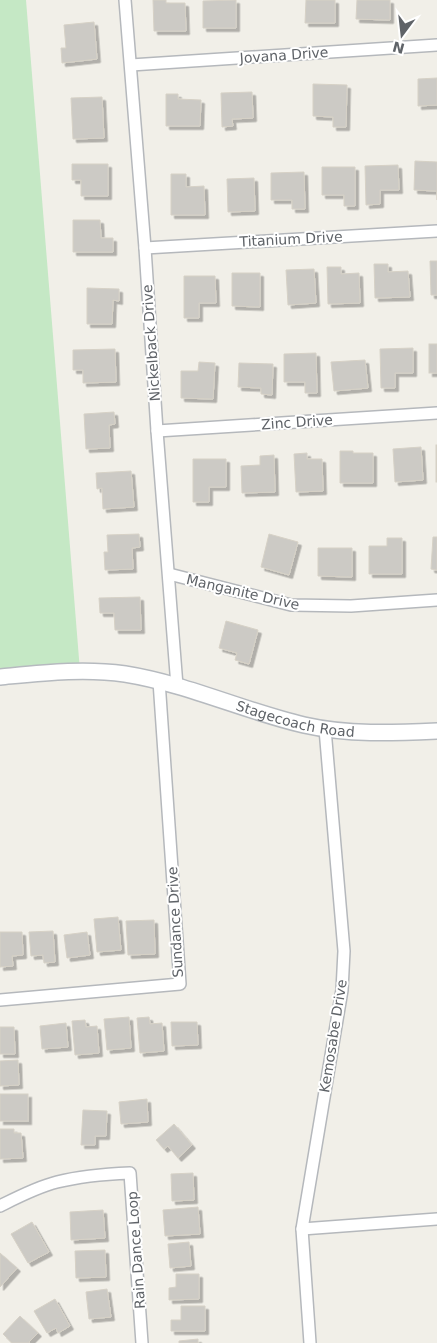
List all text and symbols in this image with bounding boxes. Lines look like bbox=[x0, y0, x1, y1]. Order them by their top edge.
north arrow bbox=[377, 10, 427, 60]
text: N bbox=[391, 38, 406, 57]
street label: Jovana Drive bbox=[238, 44, 329, 66]
street label: Titanium Drive bbox=[238, 228, 343, 250]
street label: Nickelback Drive bbox=[139, 284, 163, 402]
street label: Zinc Drive bbox=[261, 412, 333, 432]
street label: Manganite Drive bbox=[185, 571, 301, 613]
street label: Stagecoach Road bbox=[234, 697, 355, 740]
street label: Sundance Drive bbox=[164, 866, 186, 978]
street label: Kemosabe Drive bbox=[316, 978, 350, 1094]
street label: Rain Dance Loop bbox=[124, 1191, 148, 1309]

